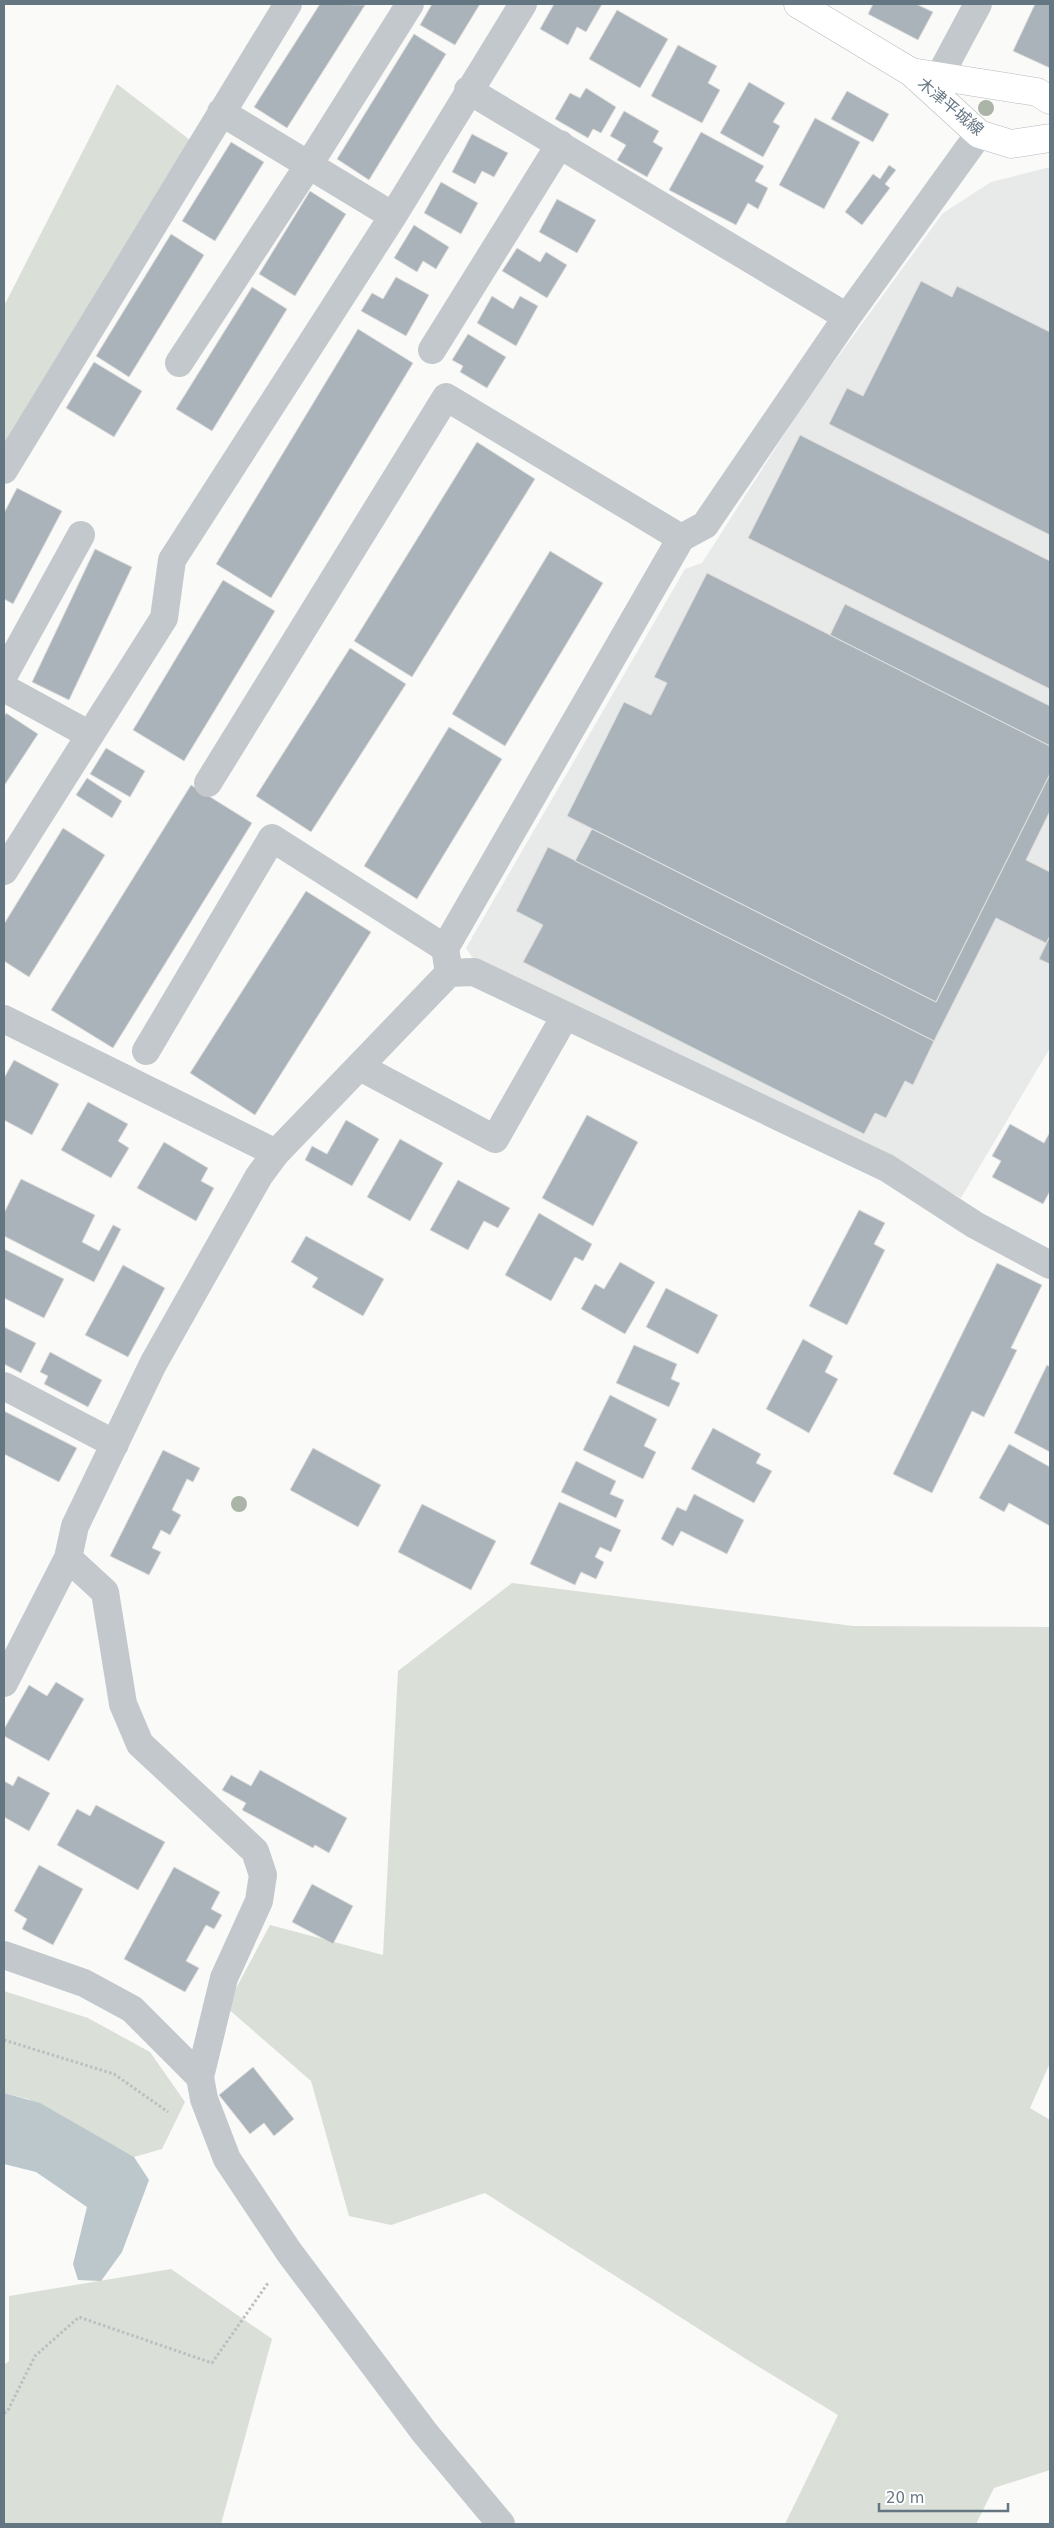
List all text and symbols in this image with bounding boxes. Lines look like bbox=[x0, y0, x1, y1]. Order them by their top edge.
street label: 木津平城線 bbox=[914, 73, 987, 139]
scale bar bbox=[879, 2480, 1008, 2512]
text: 20 m bbox=[886, 2489, 924, 2507]

